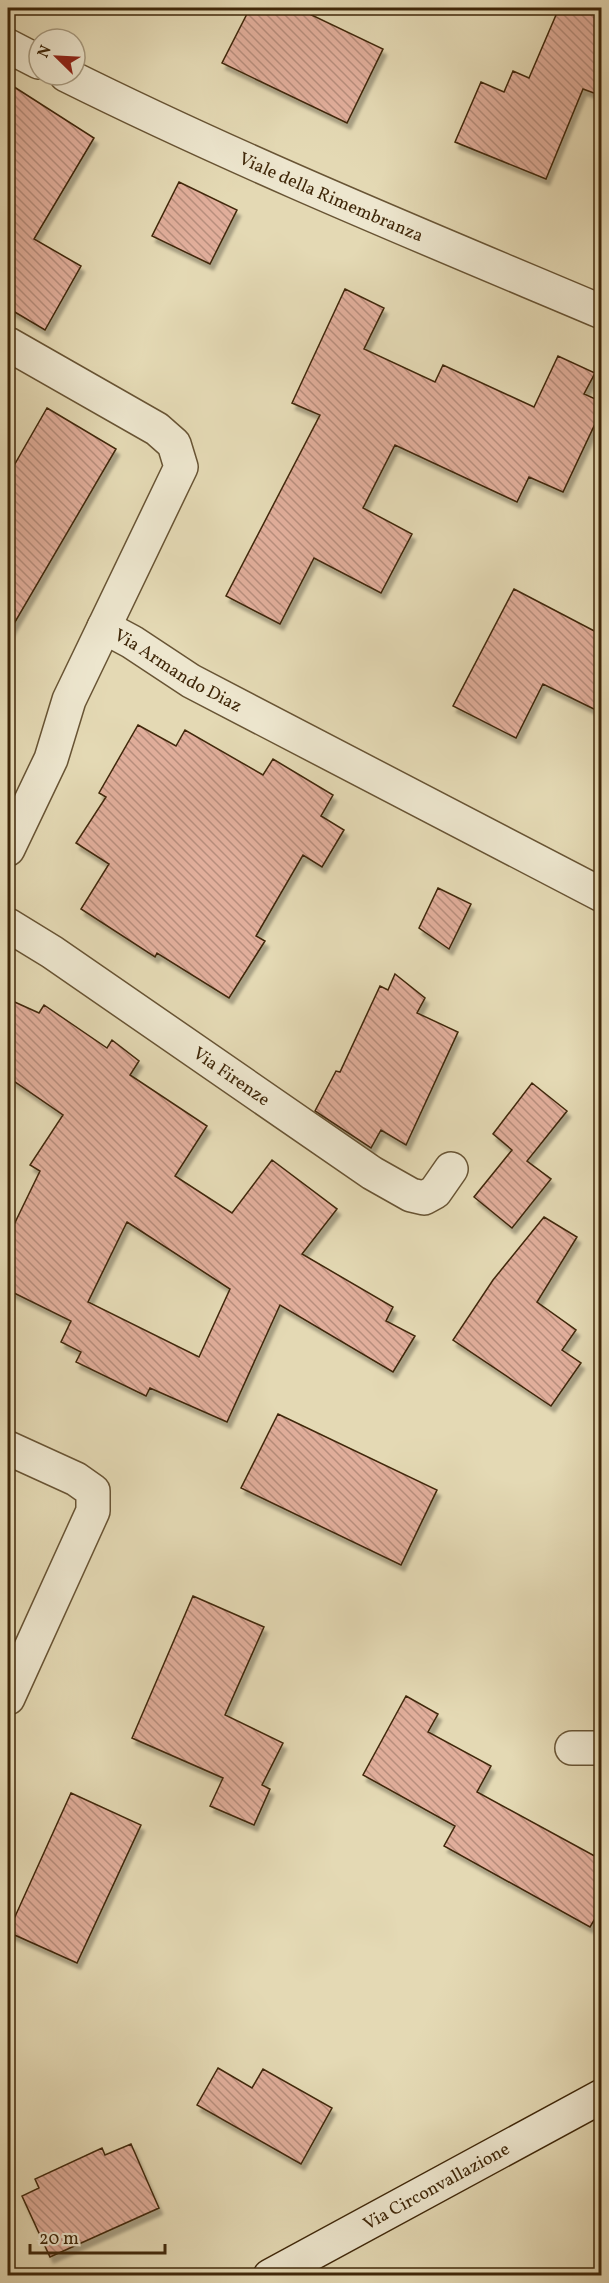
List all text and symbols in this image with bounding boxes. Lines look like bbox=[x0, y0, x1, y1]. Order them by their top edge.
north arrow bbox=[27, 27, 87, 87]
text: N bbox=[33, 42, 58, 61]
street label: Viale della Rimembranza bbox=[235, 147, 427, 249]
street label: Via Armando Diaz bbox=[109, 624, 246, 719]
street label: Via Firenze bbox=[187, 1042, 274, 1113]
street label: Via Circonvallazione bbox=[359, 2137, 515, 2237]
scale bar bbox=[30, 2217, 165, 2255]
text: 20 m bbox=[39, 2227, 79, 2252]

